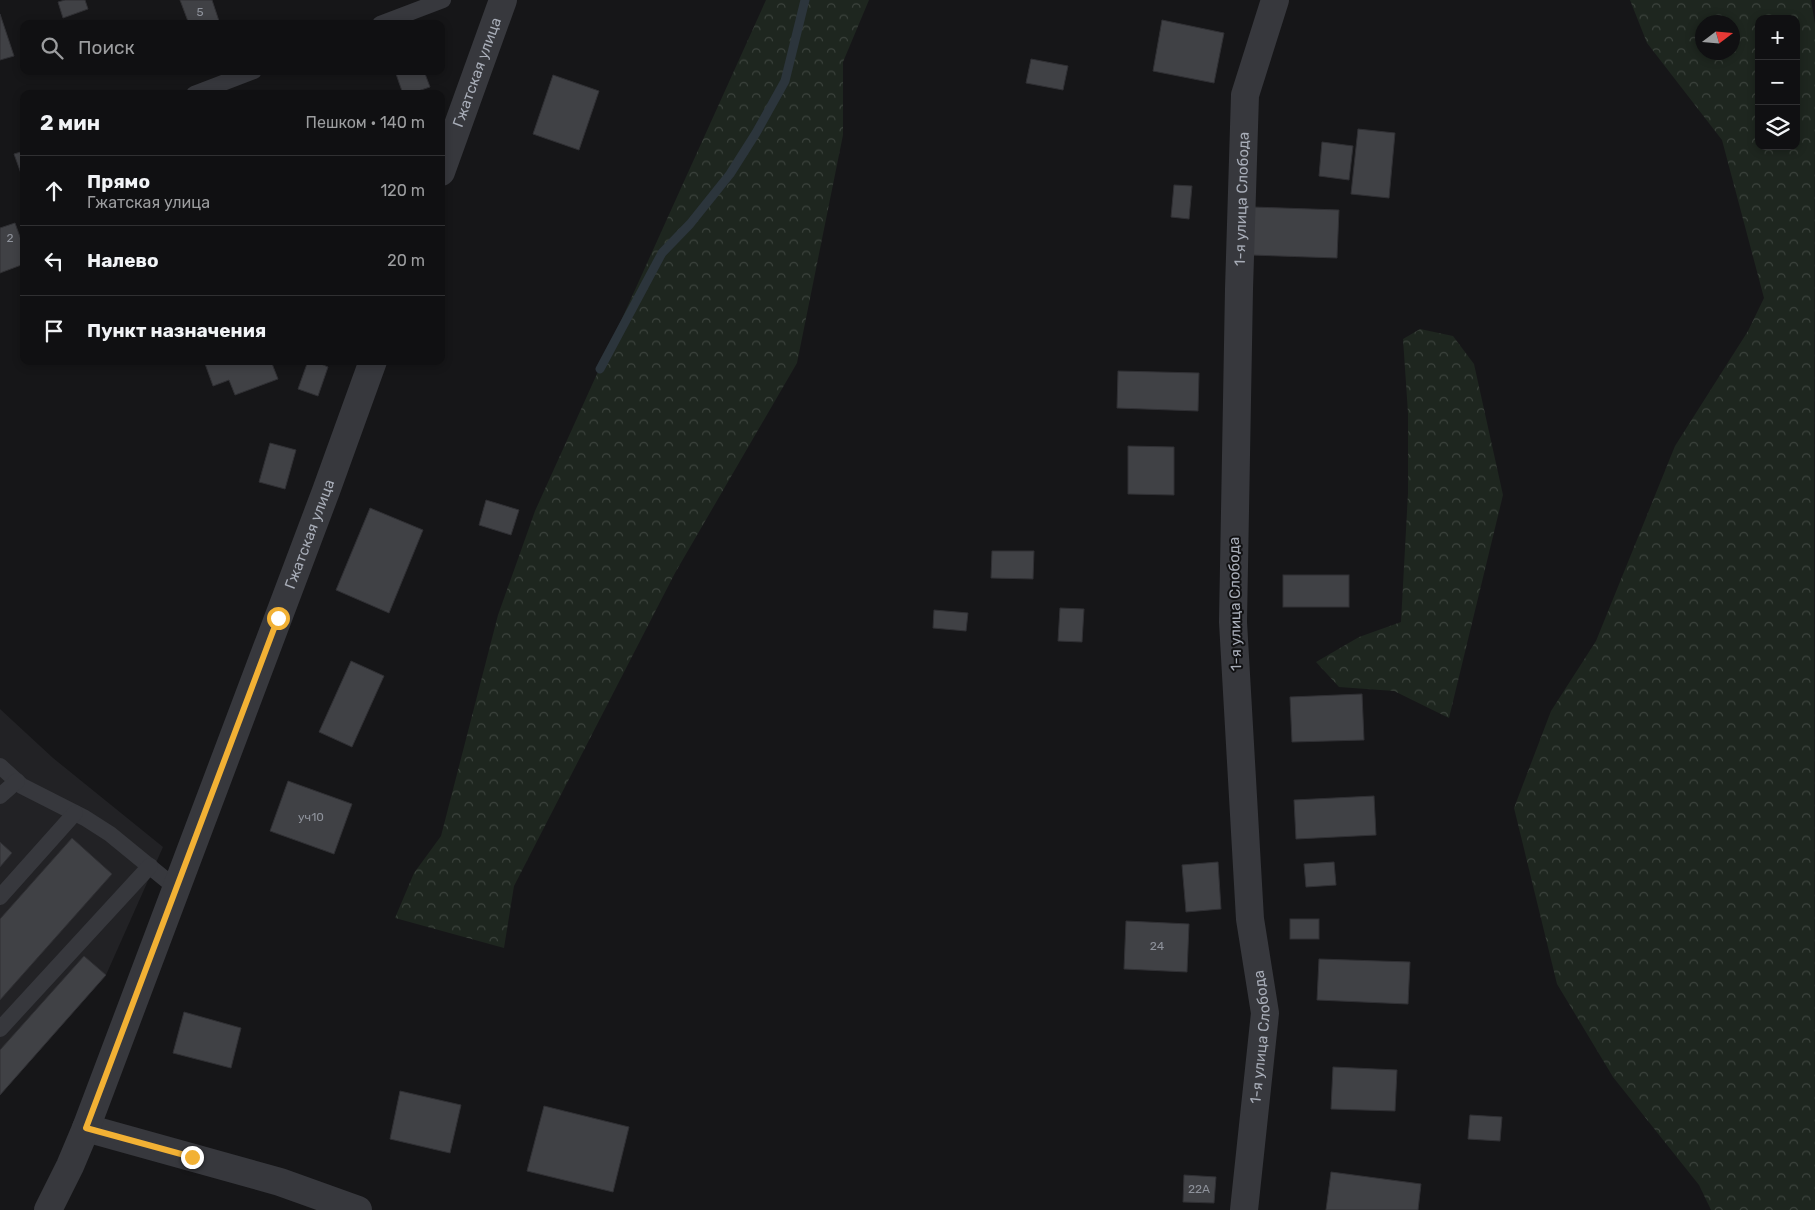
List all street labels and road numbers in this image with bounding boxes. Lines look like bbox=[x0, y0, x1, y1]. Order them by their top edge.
street label: Гжатская улица bbox=[449, 15, 505, 130]
street label: 1-я улица Слобода bbox=[1231, 131, 1253, 266]
street label: Гжатская улица bbox=[281, 477, 338, 591]
street label: 1-я улица Слобода bbox=[1225, 537, 1245, 671]
street label: 1-я улица Слобода bbox=[1246, 969, 1274, 1105]

